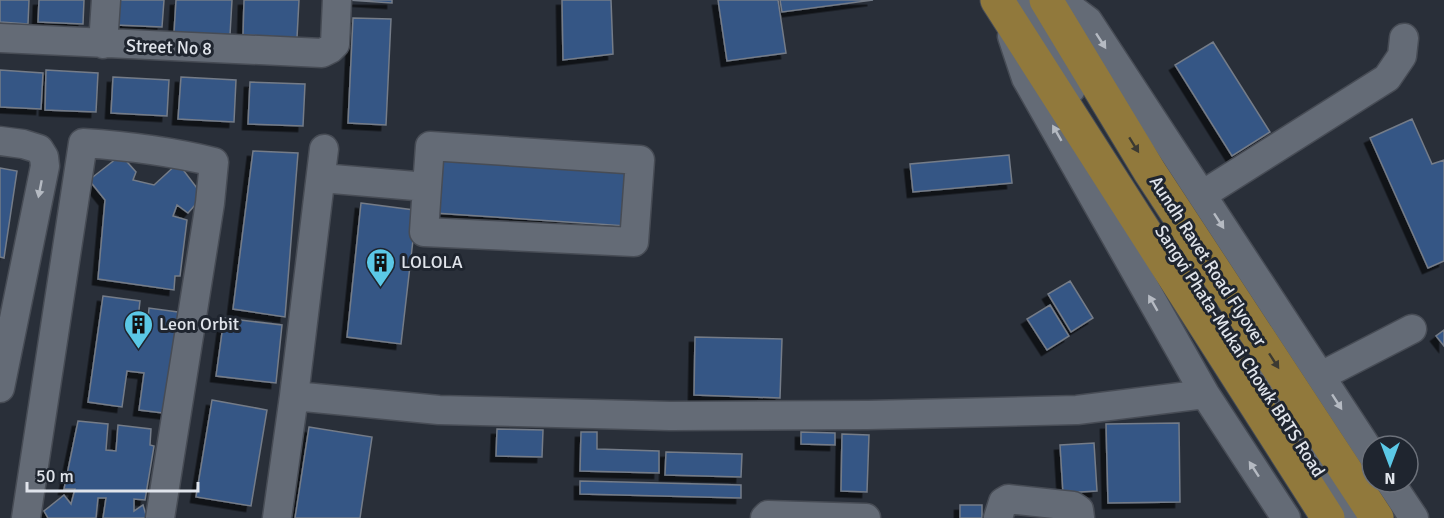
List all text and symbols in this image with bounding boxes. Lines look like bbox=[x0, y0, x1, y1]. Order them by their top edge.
one-way arrow bbox=[1095, 32, 1107, 48]
street label: Street No 8 bbox=[126, 35, 212, 59]
one-way arrow bbox=[1051, 125, 1062, 141]
one-way arrow bbox=[1128, 137, 1139, 153]
street label: Aundh Ravet Road Flyover bbox=[1145, 172, 1271, 351]
one-way arrow bbox=[35, 180, 44, 199]
one-way arrow bbox=[1213, 213, 1224, 229]
street label: Sangvi Phata-Mukai Chowk BRTS Road bbox=[1150, 221, 1330, 481]
building icon: LOLOLA bbox=[364, 246, 396, 288]
place label: LOLOLA bbox=[401, 251, 463, 273]
one-way arrow bbox=[1148, 294, 1158, 311]
building icon: Leon Orbit bbox=[122, 308, 154, 350]
place label: Leon Orbit bbox=[159, 313, 239, 335]
one-way arrow bbox=[1268, 353, 1279, 369]
one-way arrow bbox=[1332, 394, 1343, 410]
north arrow bbox=[1360, 434, 1420, 494]
scale bar bbox=[27, 455, 198, 493]
one-way arrow bbox=[1249, 461, 1260, 477]
text: 50 m bbox=[36, 465, 74, 487]
text: N bbox=[1384, 468, 1396, 488]

